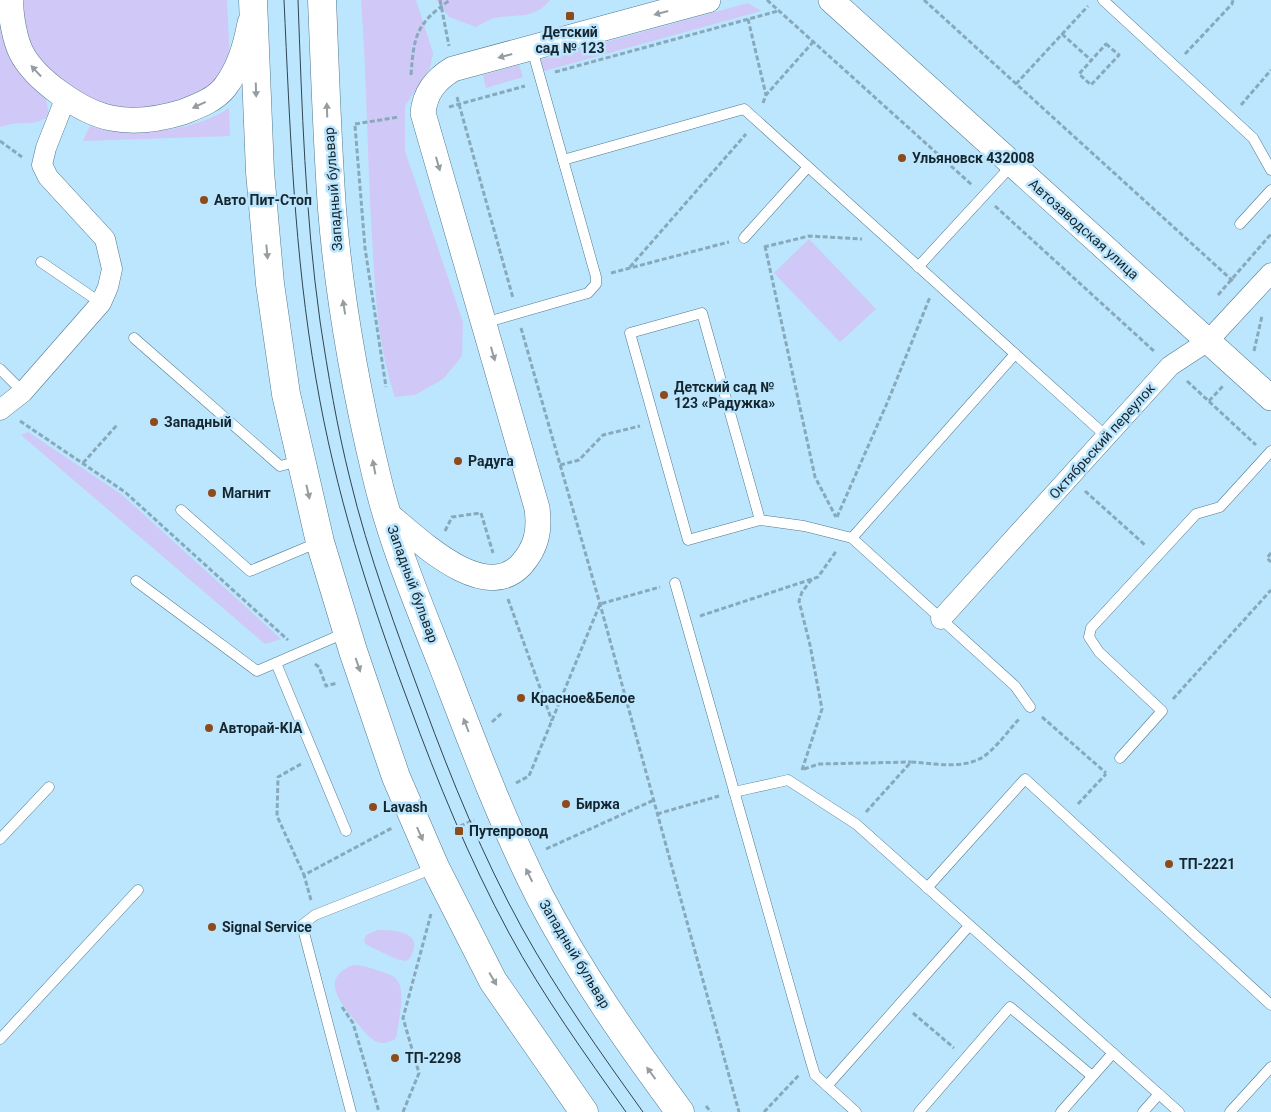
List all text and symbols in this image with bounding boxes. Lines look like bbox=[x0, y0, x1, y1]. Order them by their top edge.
one-way arrow bbox=[654, 9, 669, 17]
marker: Детский сад № 123 bbox=[564, 10, 576, 22]
place label: Детский сад № 123 bbox=[536, 24, 604, 56]
one-way arrow bbox=[497, 52, 512, 60]
one-way arrow bbox=[30, 66, 42, 78]
one-way arrow bbox=[253, 82, 261, 98]
one-way arrow bbox=[192, 102, 206, 110]
one-way arrow bbox=[323, 102, 331, 118]
street label: Западный бульвар bbox=[321, 127, 345, 251]
place label: Ульяновск 432008 bbox=[912, 150, 1035, 166]
marker: Ульяновск 432008 bbox=[896, 152, 908, 164]
one-way arrow bbox=[435, 157, 443, 172]
street label: Автозаводская улица bbox=[1026, 175, 1142, 283]
place label: Авто Пит-Стоп bbox=[214, 192, 312, 208]
marker: Авто Пит-Стоп bbox=[198, 194, 210, 206]
one-way arrow bbox=[263, 244, 271, 260]
one-way arrow bbox=[340, 299, 348, 315]
one-way arrow bbox=[489, 346, 497, 361]
place label: Детский сад № 123 «Радужка» bbox=[674, 379, 775, 411]
street label: Октябрьский переулок bbox=[1046, 380, 1158, 502]
marker: Детский сад № 123 «Радужка» bbox=[658, 389, 670, 401]
place label: Западный bbox=[164, 414, 232, 430]
marker: Западный bbox=[148, 416, 160, 428]
place label: Радуга bbox=[468, 453, 514, 469]
marker: Радуга bbox=[452, 455, 464, 467]
one-way arrow bbox=[370, 459, 378, 474]
place label: Магнит bbox=[222, 485, 271, 501]
one-way arrow bbox=[304, 485, 312, 500]
marker: Магнит bbox=[206, 487, 218, 499]
street label: Западный бульвар bbox=[384, 523, 442, 645]
one-way arrow bbox=[354, 658, 362, 673]
place label: Красное&Белое bbox=[531, 690, 635, 706]
marker: Красное&Белое bbox=[515, 692, 527, 704]
one-way arrow bbox=[461, 718, 469, 732]
place label: Авторай-KIA bbox=[219, 720, 303, 736]
marker: Авторай-KIA bbox=[203, 722, 215, 734]
place label: Биржа bbox=[576, 796, 620, 812]
marker: Биржа bbox=[560, 798, 572, 810]
place label: Lavash bbox=[383, 799, 428, 815]
marker: Lavash bbox=[367, 801, 379, 813]
place label: Путепровод bbox=[469, 823, 548, 839]
marker: Путепровод bbox=[453, 825, 465, 837]
one-way arrow bbox=[416, 827, 424, 841]
place label: ТП-2221 bbox=[1179, 856, 1235, 872]
marker: ТП-2221 bbox=[1163, 858, 1175, 870]
one-way arrow bbox=[525, 868, 533, 882]
street label: Западный бульвар bbox=[536, 897, 614, 1011]
place label: Signal Service bbox=[222, 919, 312, 935]
marker: Signal Service bbox=[206, 921, 218, 933]
one-way arrow bbox=[489, 972, 497, 987]
place label: ТП-2298 bbox=[405, 1050, 461, 1066]
marker: ТП-2298 bbox=[389, 1052, 401, 1064]
one-way arrow bbox=[646, 1066, 656, 1080]

